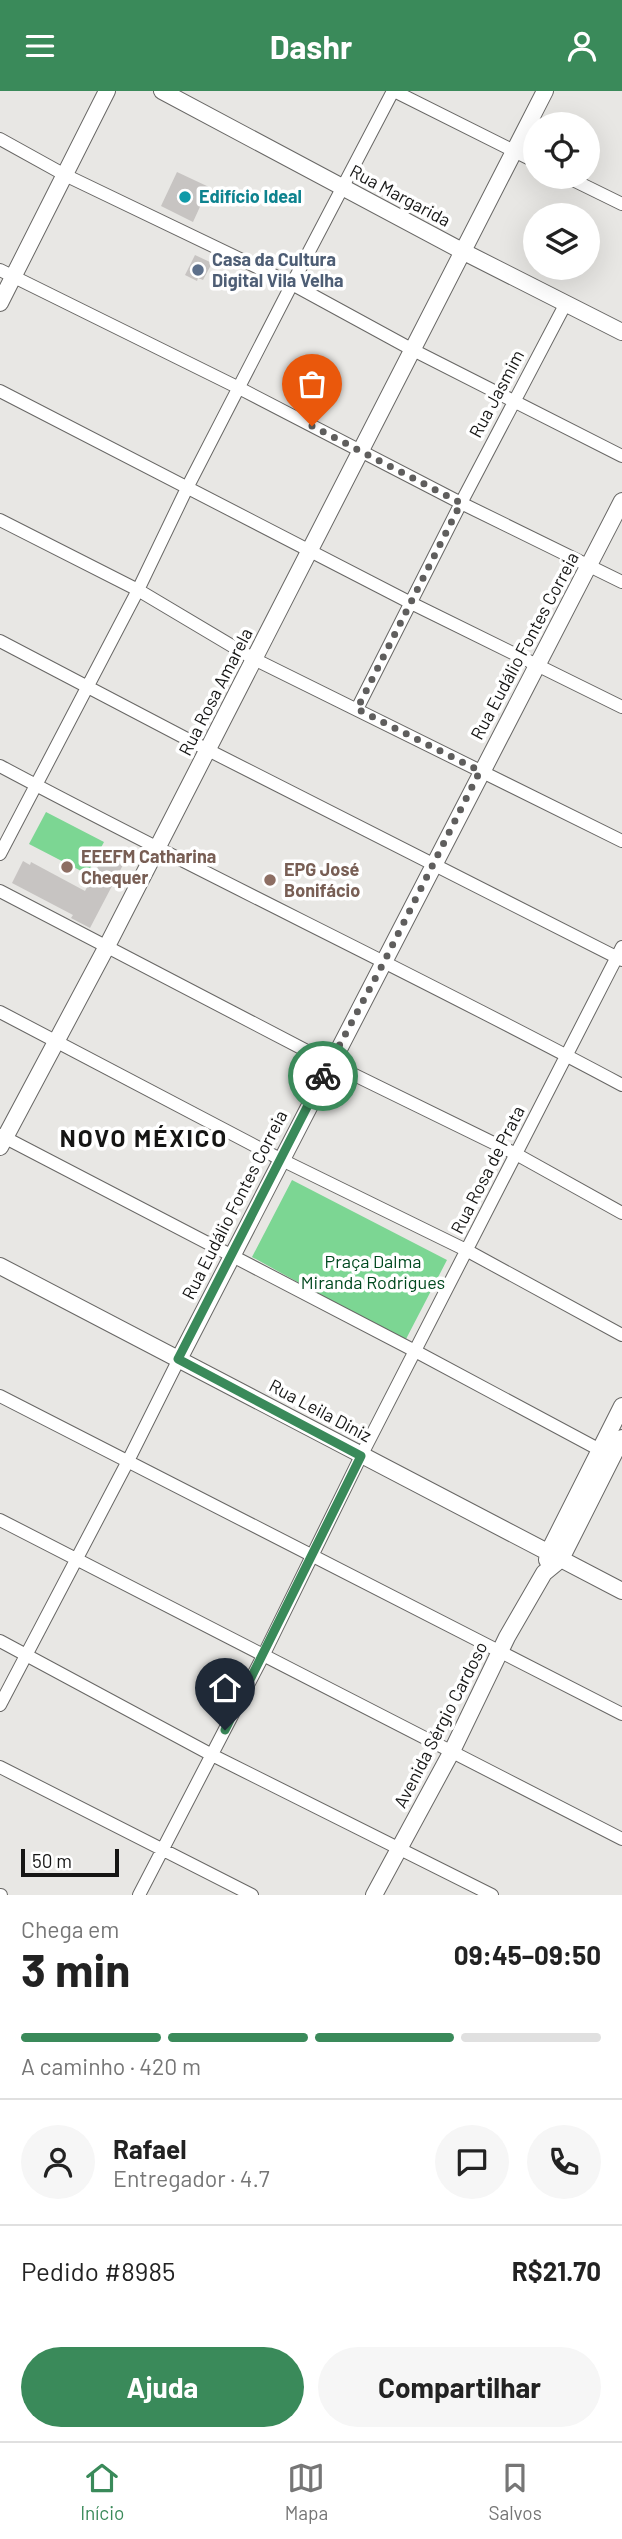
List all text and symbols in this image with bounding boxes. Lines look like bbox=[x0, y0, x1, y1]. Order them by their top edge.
icon: menu bbox=[21, 27, 59, 65]
text: Dashr bbox=[270, 27, 352, 65]
icon: person bbox=[563, 27, 601, 65]
map controls bbox=[523, 112, 600, 280]
button: locate bbox=[523, 112, 600, 189]
street label: Rua Margarida bbox=[346, 159, 455, 231]
place label: Edifício Ideal bbox=[199, 185, 302, 207]
marker: Edifício Ideal bbox=[177, 189, 193, 205]
button: layers bbox=[523, 203, 600, 280]
place label: Casa da Cultura Digital Vila Velha bbox=[212, 248, 344, 291]
marker: Casa da Cultura Digital Vila Velha bbox=[190, 262, 206, 278]
street label: Rua Jasmim bbox=[464, 346, 528, 441]
pin bbox=[282, 354, 342, 426]
icon: bag bbox=[293, 365, 331, 403]
street label: Rua Eudálio Fontes Correia bbox=[465, 548, 583, 743]
street label: Rua Rosa Amarela bbox=[174, 624, 257, 759]
place label: EEEFM Catharina Chequer bbox=[81, 845, 216, 888]
place label: EPG José Bonifácio bbox=[284, 858, 360, 901]
marker: EEEFM Catharina Chequer bbox=[59, 859, 75, 875]
marker: EPG José Bonifácio bbox=[262, 872, 278, 888]
courier bbox=[288, 1041, 358, 1111]
icon: bike bbox=[304, 1057, 342, 1095]
street label: Rua Rosa de Prata bbox=[445, 1102, 529, 1237]
street label: Rua Eudálio Fontes Correia bbox=[177, 1106, 291, 1303]
district label: NOVO MÉXICO bbox=[60, 1123, 228, 1152]
park label: Praça Dalma Miranda Rodrigues bbox=[301, 1250, 445, 1293]
street label: Rua Leila Diniz bbox=[265, 1374, 375, 1446]
street label: Avenida Sérgio Cardoso bbox=[389, 1638, 492, 1811]
pin bbox=[195, 1658, 255, 1730]
icon: home bbox=[206, 1669, 244, 1707]
scale bar bbox=[21, 1846, 119, 1878]
text: 50 m bbox=[32, 1849, 72, 1872]
text: Chega em bbox=[21, 1915, 119, 1943]
text: 09:45–09:50 bbox=[454, 1939, 601, 1970]
text: 3 min bbox=[21, 1941, 130, 1996]
text: A caminho · 420 m bbox=[21, 2052, 201, 2080]
button: person bbox=[21, 2125, 95, 2199]
button: chat bbox=[435, 2125, 509, 2199]
button: phone bbox=[527, 2125, 601, 2199]
text: Rafael bbox=[113, 2133, 187, 2164]
text: Entregador · 4.7 bbox=[113, 2164, 270, 2192]
text: Pedido #8985 bbox=[21, 2255, 175, 2286]
text: R$21.70 bbox=[512, 2255, 601, 2286]
button: Ajuda bbox=[21, 2347, 304, 2427]
button: Compartilhar bbox=[318, 2347, 601, 2427]
tab: Início bbox=[80, 2459, 124, 2524]
tab: Mapa bbox=[285, 2459, 328, 2524]
tab: Salvos bbox=[488, 2459, 542, 2524]

